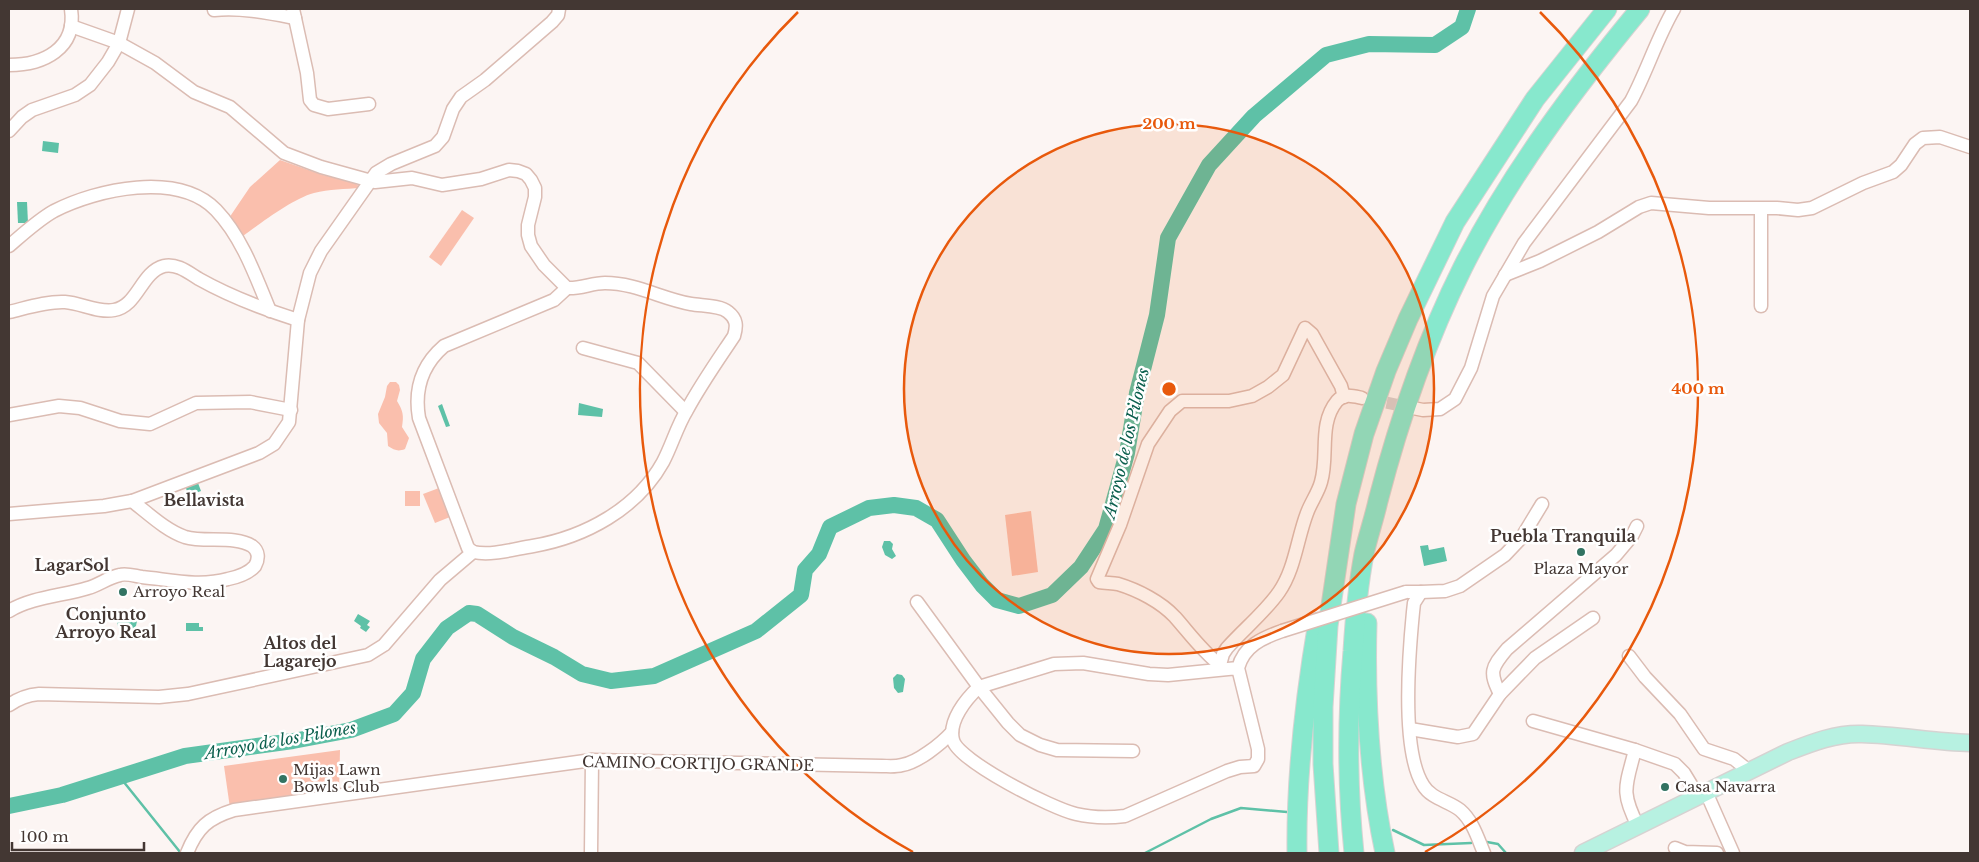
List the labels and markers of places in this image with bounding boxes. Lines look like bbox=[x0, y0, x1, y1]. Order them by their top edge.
centre of rings bbox=[1160, 380, 1178, 398]
marker: Plaza Mayor bbox=[1575, 546, 1587, 558]
place label: Plaza Mayor bbox=[1534, 559, 1629, 578]
place label: Arroyo Real bbox=[132, 582, 225, 601]
marker: Arroyo Real bbox=[117, 586, 129, 598]
place label: Mijas Lawn Bowls Club bbox=[293, 760, 380, 796]
marker: Mijas Lawn Bowls Club bbox=[277, 773, 289, 785]
place label: Casa Navarra bbox=[1675, 777, 1776, 796]
marker: Casa Navarra bbox=[1659, 781, 1671, 793]

